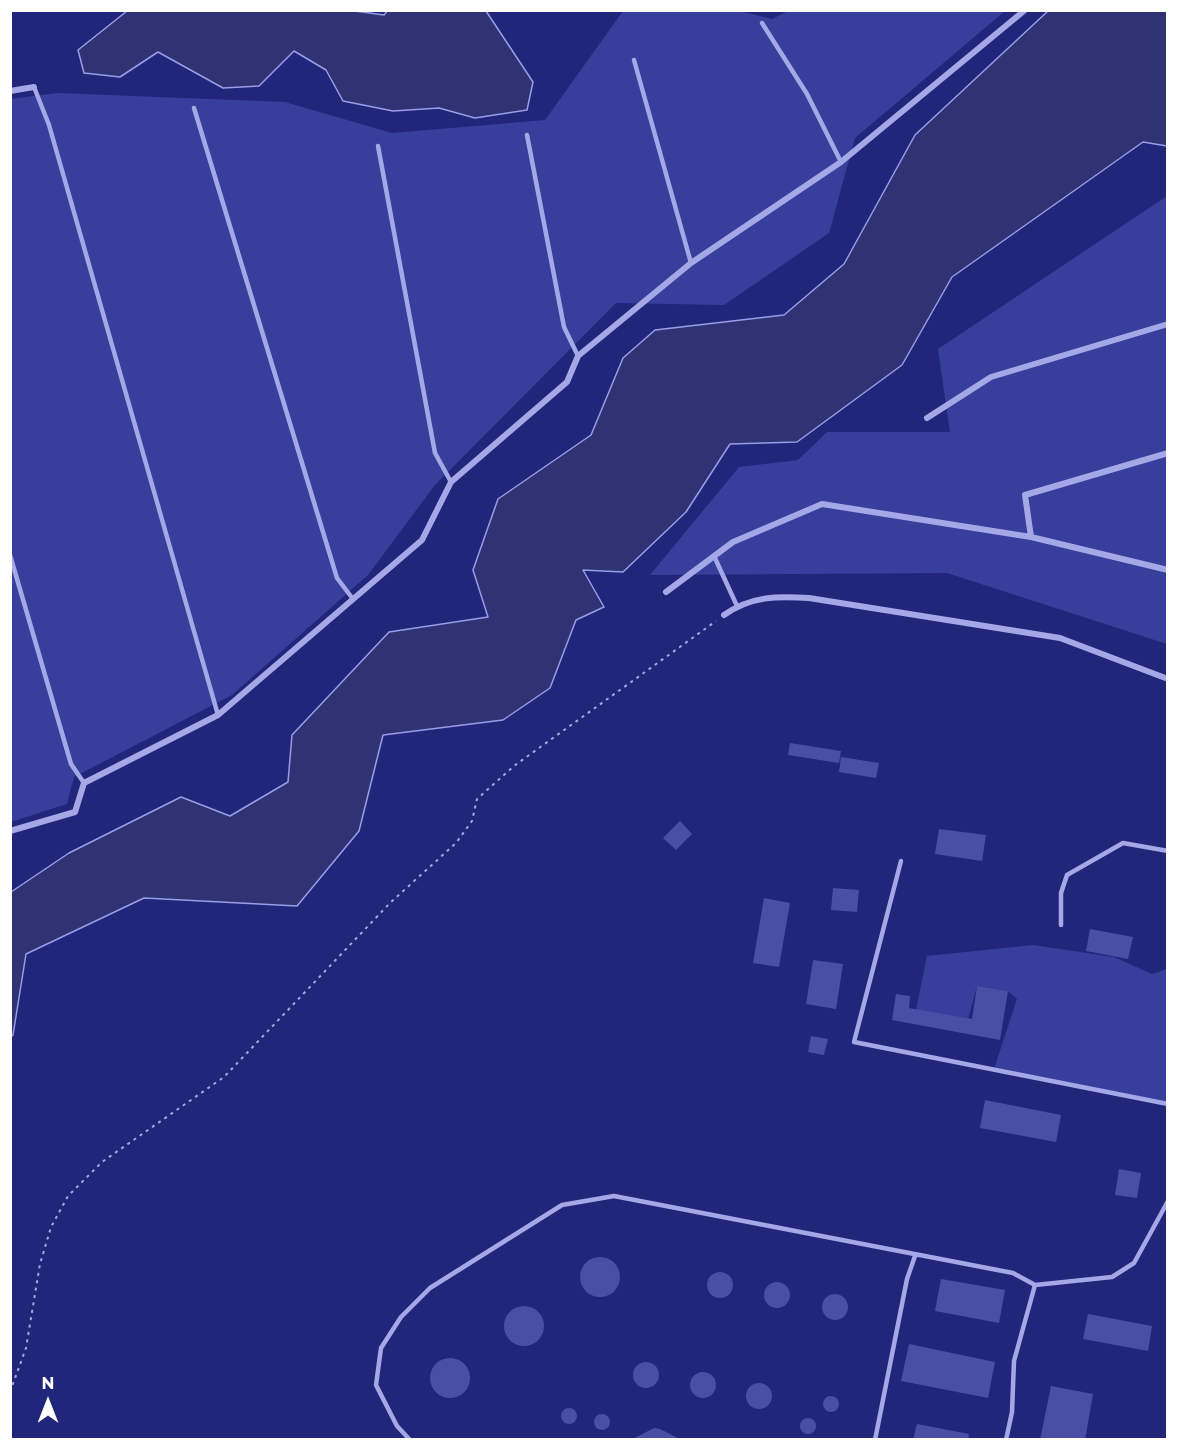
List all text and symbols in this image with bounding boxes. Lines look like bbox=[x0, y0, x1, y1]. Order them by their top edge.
north arrow bbox=[18, 1372, 78, 1432]
text: N bbox=[42, 1374, 54, 1393]

